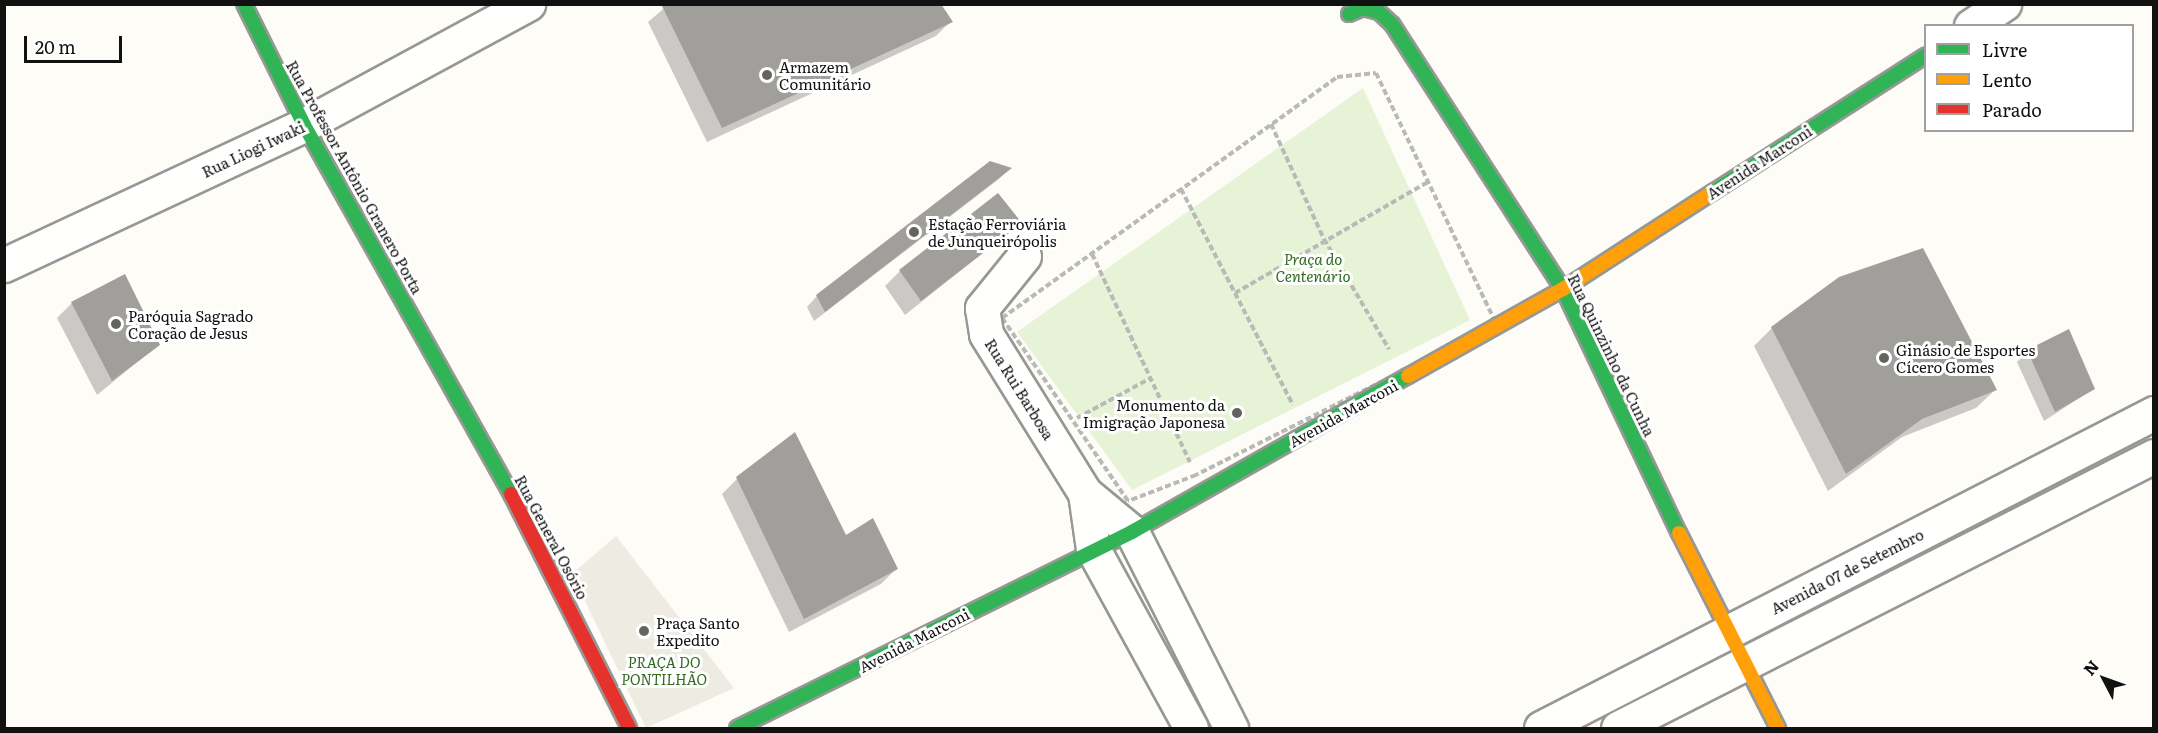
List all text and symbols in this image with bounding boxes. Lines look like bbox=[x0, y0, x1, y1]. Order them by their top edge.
scale bar bbox=[27, 24, 124, 62]
legend bbox=[1924, 24, 2134, 132]
text: 20 m bbox=[35, 33, 76, 60]
text: Livre bbox=[1982, 36, 2027, 63]
street label: Rua Professor Antônio Granero Porta bbox=[283, 57, 427, 297]
place label: Armazem Comunitário bbox=[779, 57, 871, 92]
text: Lento bbox=[1982, 66, 2032, 93]
marker: Armazem Comunitário bbox=[760, 68, 774, 82]
text: Parado bbox=[1982, 96, 2042, 123]
street label: Rua Liogi Iwaki bbox=[199, 117, 307, 181]
street label: Avenida Marconi bbox=[1703, 121, 1815, 203]
place label: Estação Ferroviária de Junqueirópolis bbox=[928, 214, 1066, 249]
marker: Estação Ferroviária de Junqueirópolis bbox=[905, 223, 923, 241]
park label: Praça do Centenário bbox=[1276, 249, 1350, 284]
street label: Rua Quinzinho da Cunha bbox=[1565, 271, 1659, 439]
place label: Paróquia Sagrado Coração de Jesus bbox=[128, 306, 253, 341]
marker: Paróquia Sagrado Coração de Jesus bbox=[109, 317, 123, 331]
street label: Rua Rui Barbosa bbox=[982, 335, 1058, 443]
place label: Ginásio de Esportes Cícero Gomes bbox=[1896, 340, 2035, 375]
marker: Ginásio de Esportes Cícero Gomes bbox=[1877, 351, 1891, 365]
street label: Avenida Marconi bbox=[1285, 376, 1401, 450]
place label: Monumento da Imigração Japonesa bbox=[1083, 395, 1225, 430]
marker: Monumento da Imigração Japonesa bbox=[1230, 406, 1244, 420]
street label: Rua General Osório bbox=[512, 472, 592, 602]
street label: Avenida 07 de Setembro bbox=[1768, 525, 1926, 617]
street label: Avenida Marconi bbox=[856, 604, 972, 676]
place label: Praça Santo Expedito bbox=[656, 613, 740, 648]
marker: Praça Santo Expedito bbox=[637, 624, 651, 638]
north arrow bbox=[2074, 649, 2134, 709]
park label: PRAÇA DO PONTILHÃO bbox=[621, 652, 707, 687]
text: N bbox=[2077, 654, 2104, 680]

